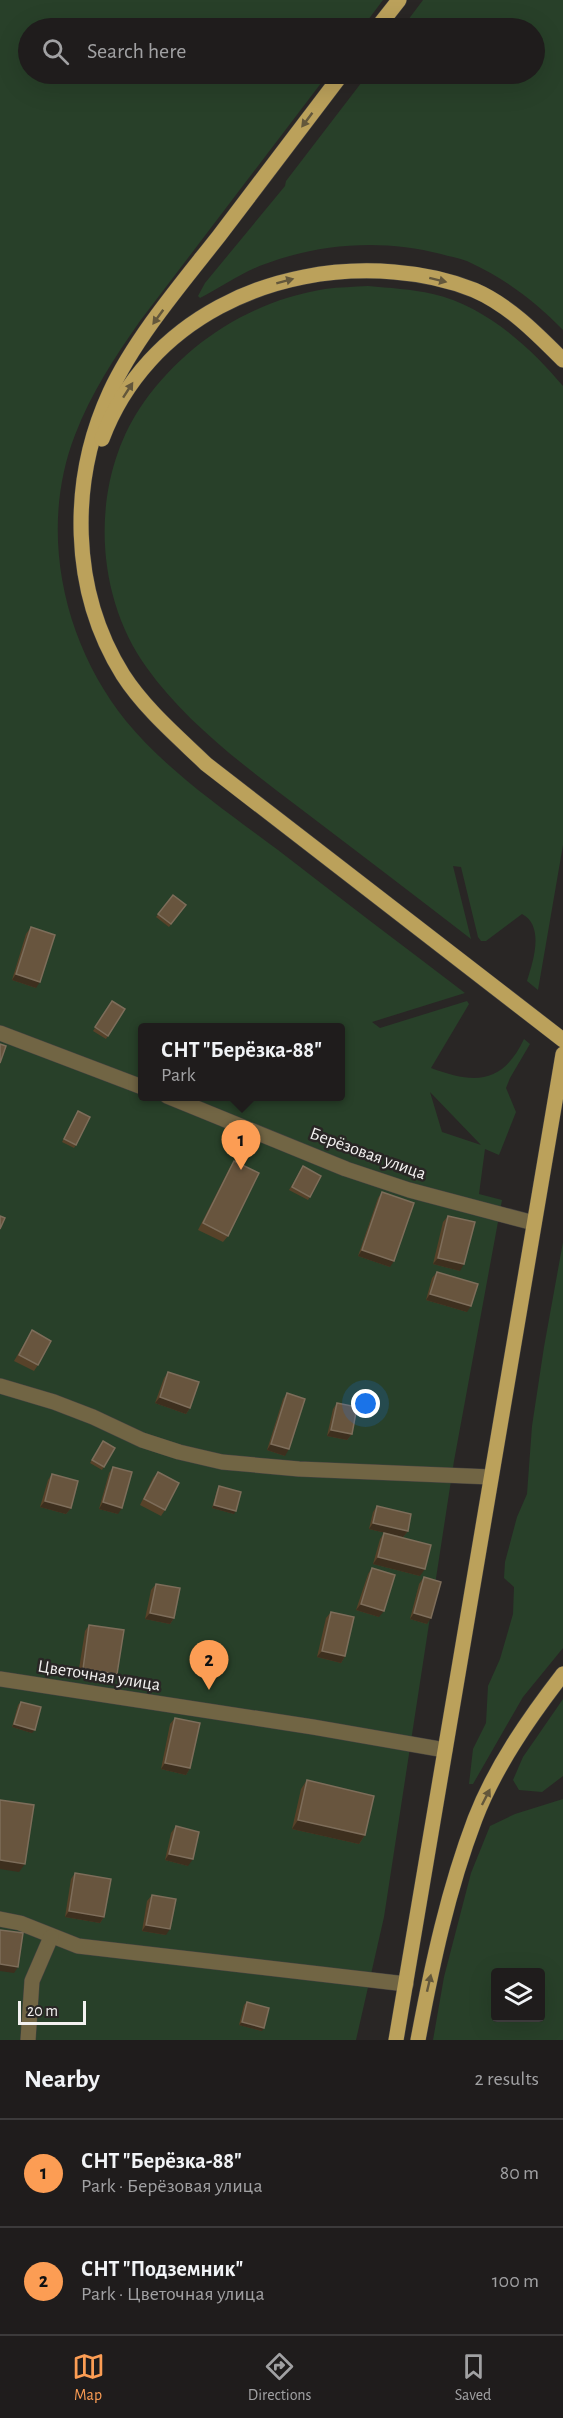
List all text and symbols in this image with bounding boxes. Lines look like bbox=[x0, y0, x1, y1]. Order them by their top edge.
search box bbox=[18, 18, 545, 84]
icon: search bbox=[39, 35, 72, 68]
text: Search here bbox=[87, 40, 186, 62]
one-way arrow bbox=[301, 112, 313, 128]
one-way arrow bbox=[429, 275, 447, 285]
one-way arrow bbox=[276, 276, 294, 285]
one-way arrow bbox=[152, 309, 164, 325]
one-way arrow bbox=[123, 382, 134, 398]
popup bbox=[138, 1023, 345, 1101]
text: СНТ "Берёзка-88" bbox=[161, 1039, 322, 1061]
text: Park bbox=[161, 1065, 196, 1085]
pin: 1 bbox=[222, 1120, 260, 1170]
street label: Берёзовая улица bbox=[307, 1125, 428, 1183]
your location bbox=[351, 1389, 380, 1418]
pin: 2 bbox=[190, 1640, 228, 1690]
street label: Цветочная улица bbox=[36, 1657, 162, 1695]
one-way arrow bbox=[481, 1788, 491, 1805]
map controls bbox=[491, 1968, 545, 2022]
button: layers bbox=[491, 1968, 545, 2022]
one-way arrow bbox=[425, 1973, 435, 1992]
scale bar bbox=[18, 1998, 86, 2026]
text: 20 m bbox=[27, 2003, 58, 2019]
text: Nearby bbox=[24, 2066, 100, 2092]
text: 2 results bbox=[475, 2069, 539, 2089]
text: СНТ "Берёзка-88" bbox=[81, 2150, 242, 2172]
text: 1 bbox=[40, 2163, 47, 2183]
text: 80 m bbox=[500, 2163, 539, 2183]
text: Park · Берёзовая улица bbox=[81, 2176, 263, 2196]
text: СНТ "Подземник" bbox=[81, 2258, 243, 2280]
text: 2 bbox=[39, 2271, 48, 2291]
text: 100 m bbox=[492, 2271, 539, 2291]
text: Park · Цветочная улица bbox=[81, 2284, 265, 2304]
tab: Map bbox=[72, 2350, 105, 2405]
tab: Directions bbox=[248, 2350, 312, 2405]
tab: Saved bbox=[455, 2350, 491, 2405]

